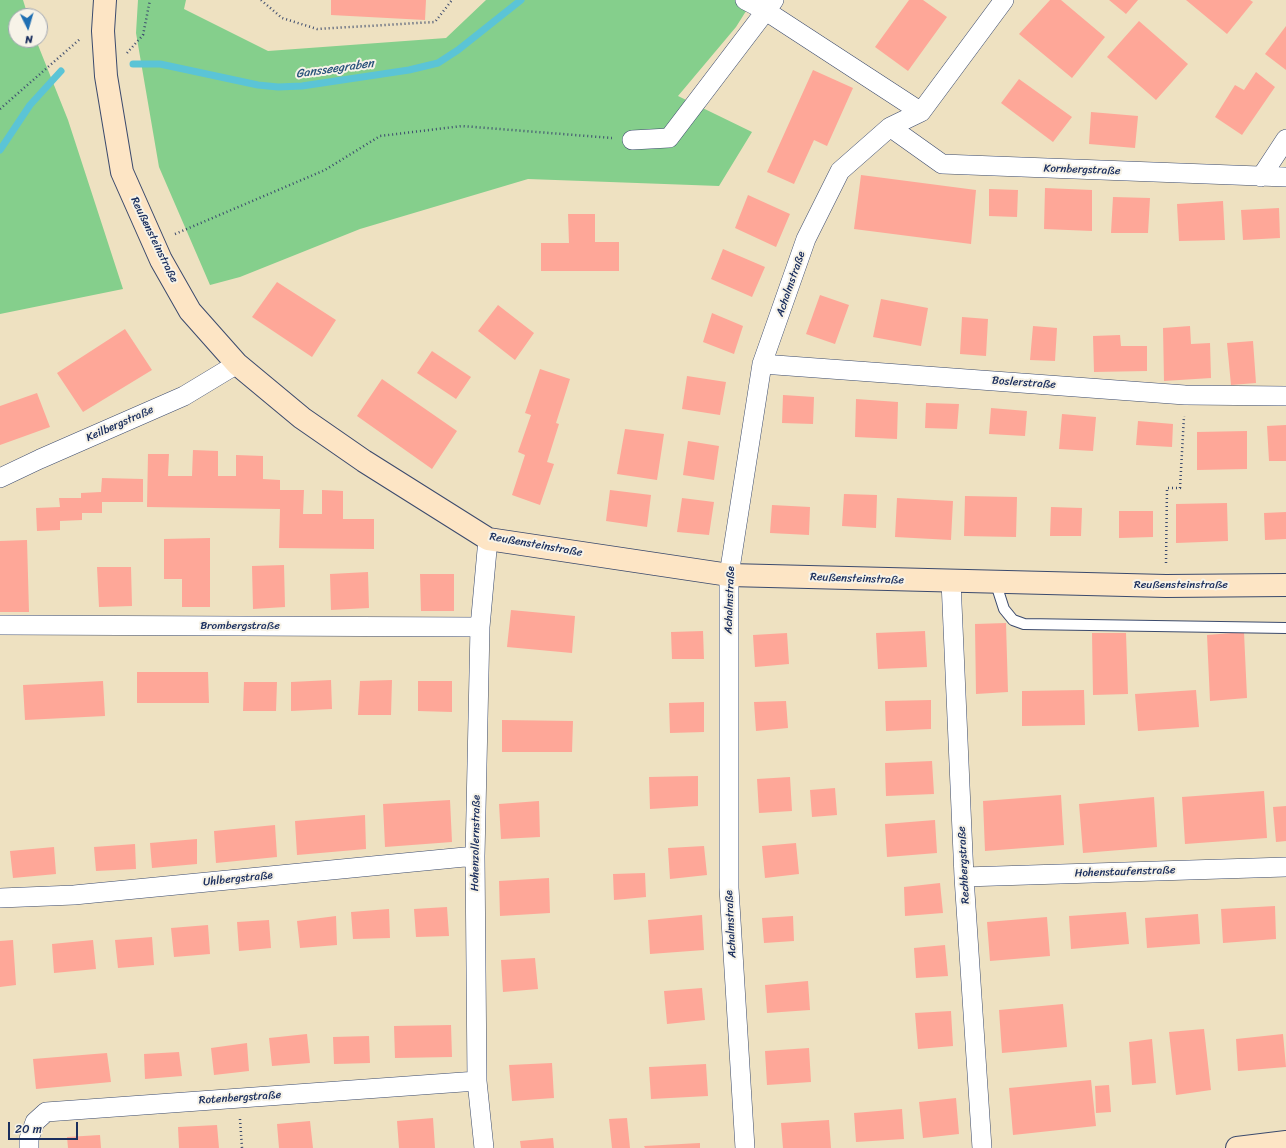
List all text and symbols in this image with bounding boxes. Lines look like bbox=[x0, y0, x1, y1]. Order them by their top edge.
north arrow bbox=[8, 8, 48, 48]
text: N bbox=[24, 30, 34, 49]
water label: Gansseegraben bbox=[295, 56, 375, 82]
street label: Kornbergstraße bbox=[1043, 162, 1121, 178]
street label: Reußensteinstraße bbox=[127, 195, 181, 285]
street label: Achalmstraße bbox=[774, 250, 808, 318]
street label: Boslerstraße bbox=[992, 374, 1056, 392]
street label: Keilbergstraße bbox=[84, 403, 156, 445]
street label: Reußensteinstraße bbox=[489, 530, 583, 560]
street label: Achalmstraße bbox=[722, 566, 738, 634]
street label: Reußensteinstraße bbox=[810, 571, 904, 587]
street label: Reußensteinstraße bbox=[1134, 578, 1228, 592]
street label: Brombergstraße bbox=[200, 619, 280, 633]
street label: Hohenzollernstraße bbox=[469, 795, 483, 891]
street label: Rechbergstraße bbox=[955, 826, 973, 904]
street label: Hohenstaufenstraße bbox=[1074, 864, 1176, 880]
street label: Uhlbergstraße bbox=[202, 869, 274, 889]
street label: Achalmstraße bbox=[723, 890, 739, 958]
street label: Rotenbergstraße bbox=[198, 1089, 282, 1107]
scale bar bbox=[10, 1114, 80, 1140]
text: 20 m bbox=[15, 1118, 42, 1140]

